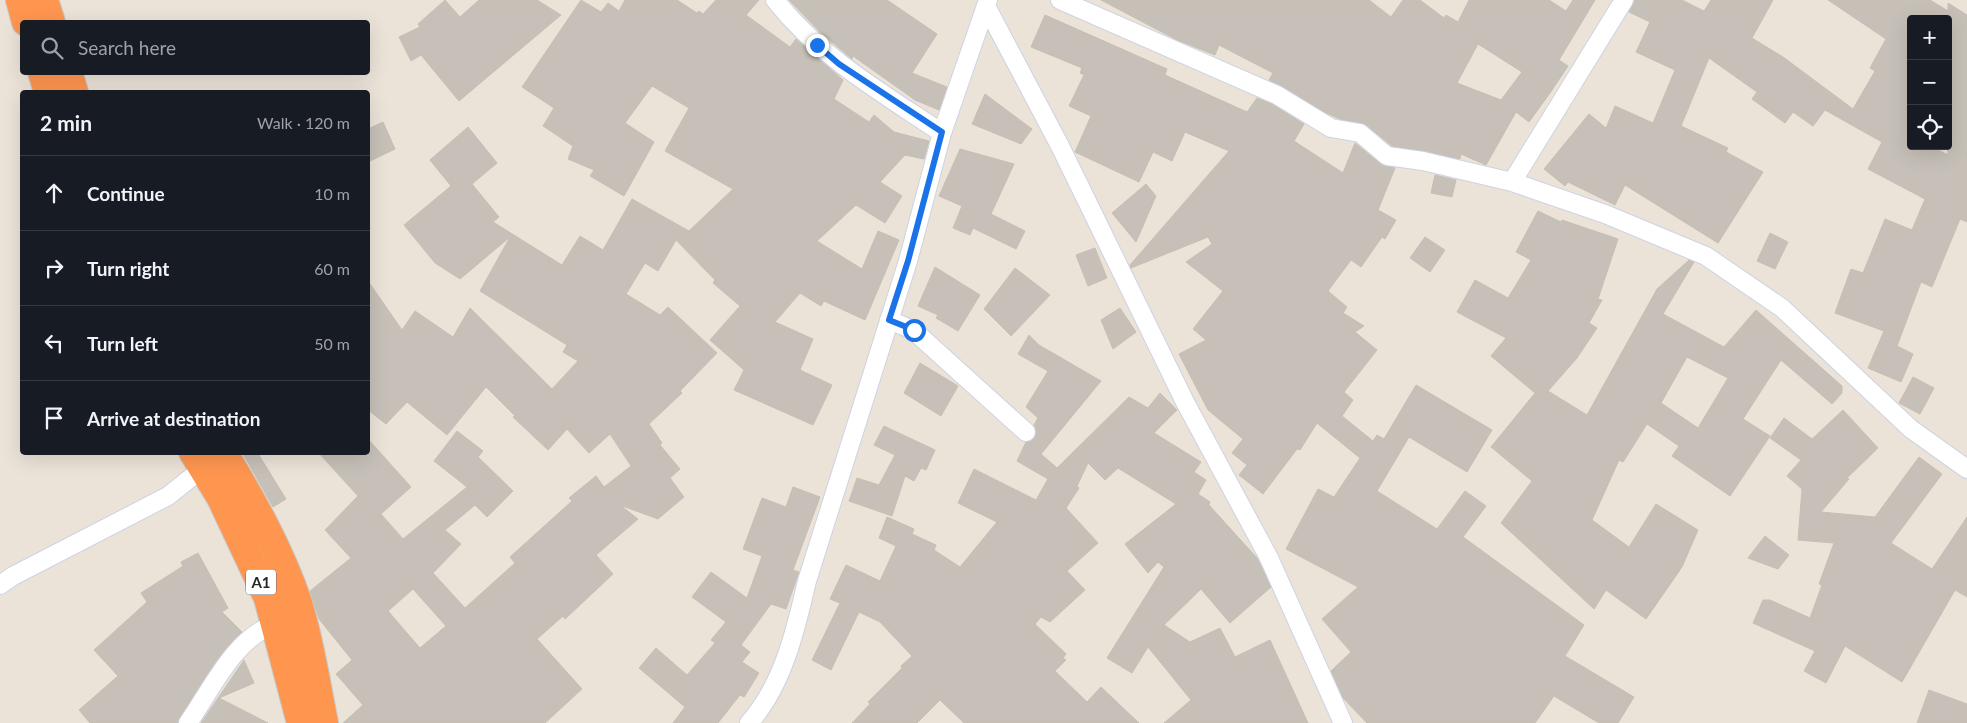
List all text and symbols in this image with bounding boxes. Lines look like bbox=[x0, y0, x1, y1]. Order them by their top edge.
map controls bbox=[1907, 15, 1952, 150]
button: + bbox=[1907, 15, 1952, 60]
search box bbox=[20, 20, 370, 75]
icon: search bbox=[38, 34, 66, 62]
route end bbox=[806, 34, 829, 57]
text: Search here bbox=[78, 36, 176, 59]
button: − bbox=[1907, 60, 1952, 105]
button: locate bbox=[1907, 105, 1952, 150]
text: 2 min bbox=[40, 110, 92, 135]
text: Walk · 120 m bbox=[257, 113, 350, 132]
icon: ahead bbox=[40, 179, 68, 207]
text: Continue bbox=[87, 182, 165, 205]
text: 10 m bbox=[314, 184, 350, 203]
icon: right bbox=[40, 254, 68, 282]
text: Turn right bbox=[87, 257, 169, 280]
text: 60 m bbox=[314, 259, 350, 278]
route start bbox=[903, 319, 926, 342]
icon: left bbox=[40, 329, 68, 357]
text: Turn left bbox=[87, 332, 158, 355]
text: 50 m bbox=[314, 334, 350, 353]
icon: arrive bbox=[40, 404, 68, 432]
text: Arrive at destination bbox=[87, 407, 260, 430]
road number: A1 bbox=[246, 570, 276, 594]

